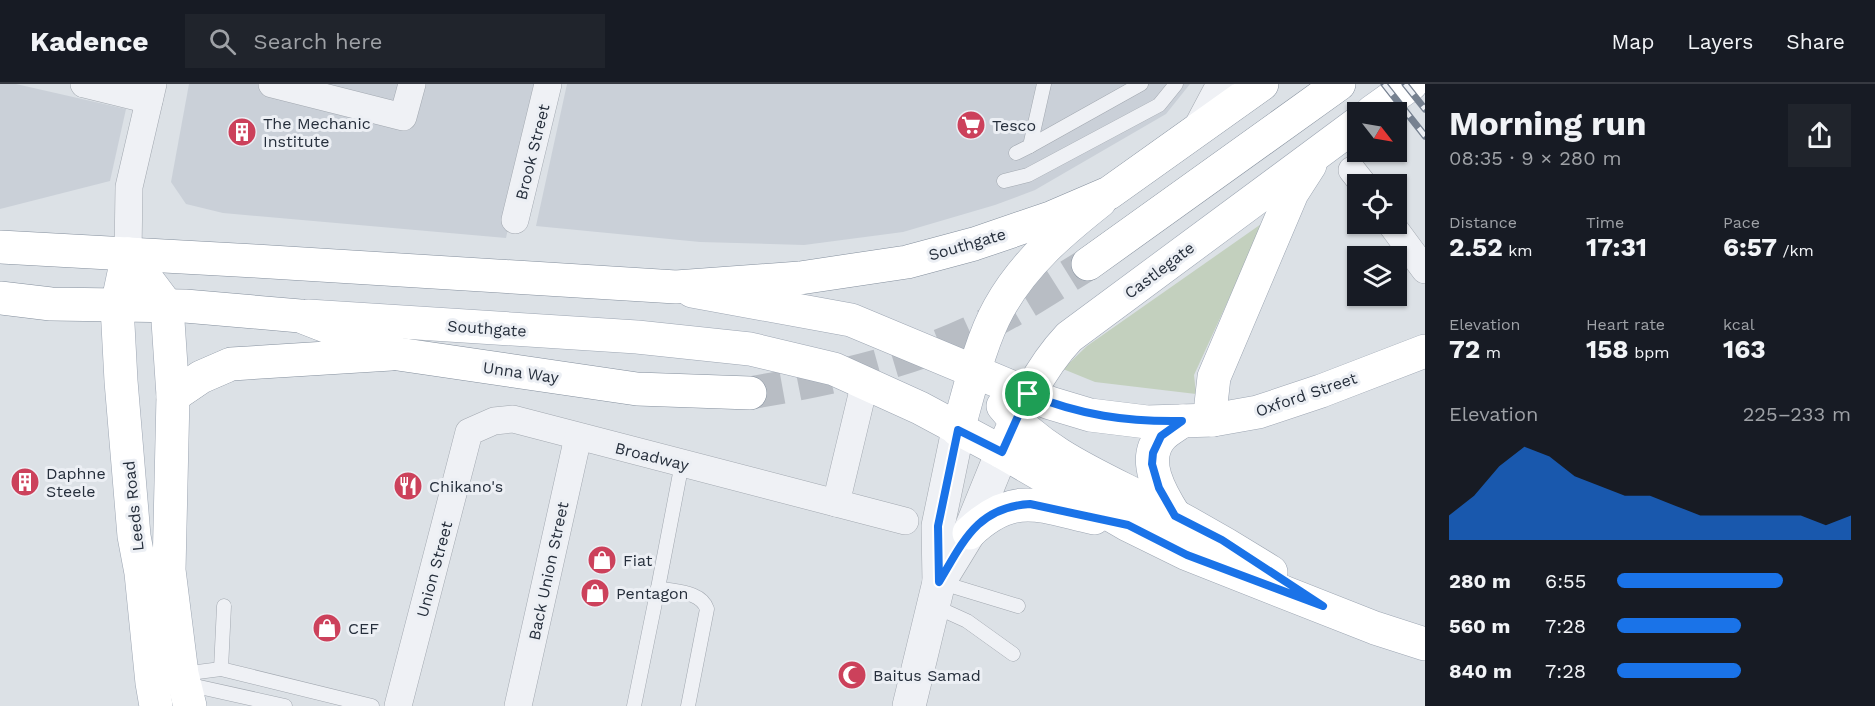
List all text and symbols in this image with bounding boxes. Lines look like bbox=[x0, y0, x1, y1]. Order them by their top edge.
search box bbox=[185, 14, 605, 68]
text: Kadence bbox=[30, 25, 149, 58]
icon: search bbox=[206, 25, 239, 58]
text: Search here bbox=[254, 29, 383, 54]
text: Map bbox=[1611, 29, 1654, 54]
text: Layers bbox=[1687, 29, 1753, 54]
text: Share bbox=[1786, 29, 1845, 54]
street label: Brook Street bbox=[511, 102, 554, 202]
north arrow bbox=[1347, 102, 1407, 162]
map controls bbox=[1347, 102, 1407, 306]
text: Morning run bbox=[1449, 104, 1646, 143]
button: share bbox=[1788, 104, 1851, 167]
supermarket icon: Tesco bbox=[955, 109, 987, 141]
place label: The Mechanic Institute bbox=[263, 114, 371, 151]
building icon: The Mechanic Institute bbox=[226, 116, 258, 148]
place label: Tesco bbox=[992, 116, 1036, 135]
text: 08:35 · 9 × 280 m bbox=[1449, 146, 1622, 170]
button: locate bbox=[1347, 174, 1407, 234]
text: Distance bbox=[1449, 213, 1517, 232]
text: Time bbox=[1586, 213, 1624, 232]
text: Pace bbox=[1723, 213, 1760, 232]
street label: Southgate bbox=[926, 224, 1008, 265]
text: 2.52 bbox=[1449, 232, 1503, 262]
text: 17:31 bbox=[1586, 232, 1647, 262]
text: 6:57 bbox=[1723, 232, 1777, 262]
street label: Castlegate bbox=[1121, 238, 1198, 303]
text: km bbox=[1503, 241, 1532, 260]
text: /km bbox=[1777, 241, 1814, 260]
button: layers bbox=[1347, 246, 1407, 306]
text: Elevation bbox=[1449, 315, 1520, 334]
text: Heart rate bbox=[1586, 315, 1665, 334]
text: kcal bbox=[1723, 315, 1755, 334]
street label: Southgate bbox=[447, 316, 527, 341]
text: 72 bbox=[1449, 334, 1480, 364]
text: 158 bbox=[1586, 334, 1629, 364]
text: 163 bbox=[1723, 334, 1766, 364]
text: m bbox=[1480, 343, 1501, 362]
text: bpm bbox=[1629, 343, 1669, 362]
street label: Unna Way bbox=[482, 358, 561, 387]
pin bbox=[1002, 368, 1053, 419]
street label: Oxford Street bbox=[1253, 368, 1360, 421]
icon: arrive bbox=[1011, 377, 1044, 410]
text: Elevation bbox=[1449, 402, 1538, 426]
text: 225–233 m bbox=[1743, 402, 1851, 426]
street label: Broadway bbox=[613, 438, 692, 475]
street label: Leeds Road bbox=[119, 460, 148, 552]
place label: Daphne Steele bbox=[46, 464, 106, 501]
building icon: Daphne Steele bbox=[9, 466, 41, 498]
restaurant icon: Chikano's bbox=[392, 470, 424, 502]
place label: Chikano's bbox=[429, 477, 503, 496]
street label: Back Union Street bbox=[525, 500, 573, 642]
street label: Union Street bbox=[413, 519, 456, 619]
shop icon: Fiat bbox=[586, 544, 618, 576]
place label: Fiat bbox=[623, 551, 653, 570]
text: 280 m bbox=[1449, 569, 1511, 593]
text: 6:55 bbox=[1545, 569, 1586, 593]
shop icon: Pentagon bbox=[579, 577, 611, 609]
place label: Pentagon bbox=[616, 584, 688, 603]
shop icon: CEF bbox=[311, 612, 343, 644]
text: 560 m bbox=[1449, 614, 1510, 638]
text: 7:28 bbox=[1545, 614, 1586, 638]
place label: CEF bbox=[348, 619, 379, 638]
mosque icon: Baitus Samad bbox=[836, 659, 868, 691]
text: 840 m bbox=[1449, 659, 1512, 683]
text: 7:28 bbox=[1545, 659, 1586, 683]
place label: Baitus Samad bbox=[873, 666, 981, 685]

